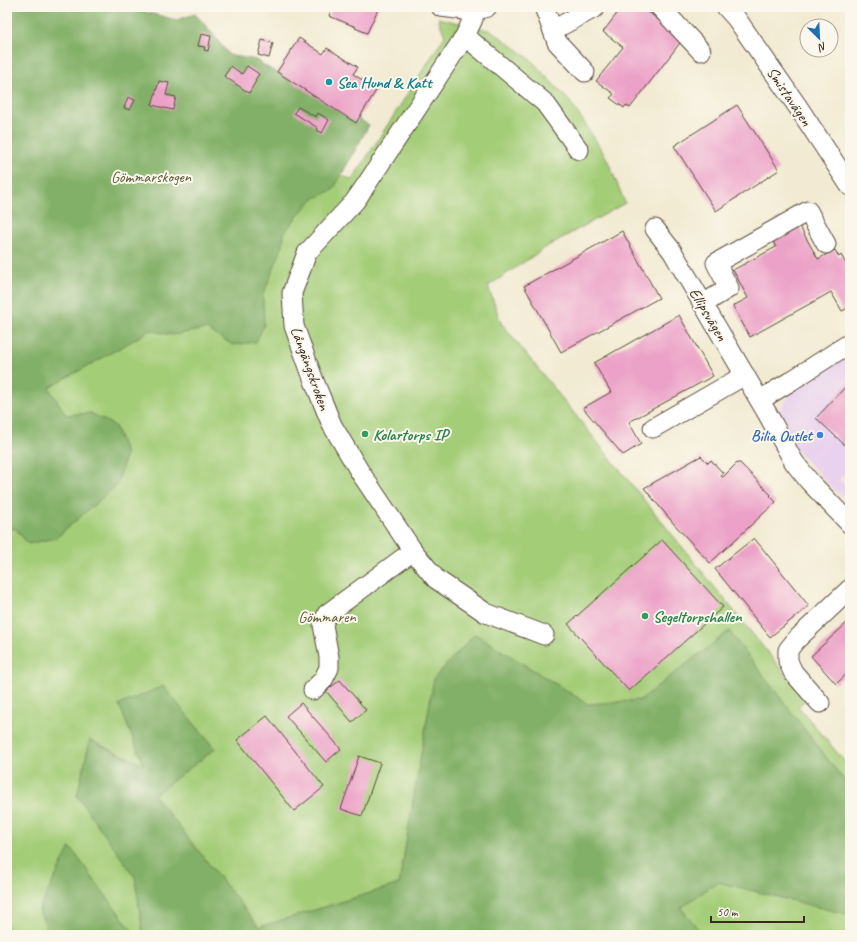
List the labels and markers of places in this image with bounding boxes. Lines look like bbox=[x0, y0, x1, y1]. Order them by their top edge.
place label: Sea Hund & Katt bbox=[337, 73, 433, 93]
marker: Sea Hund & Katt bbox=[324, 77, 334, 87]
place label: Kolartorps IP bbox=[373, 425, 450, 445]
place label: Bilia Outlet bbox=[751, 426, 814, 446]
marker: Kolartorps IP bbox=[360, 429, 370, 439]
marker: Bilia Outlet bbox=[815, 430, 825, 440]
place label: Segeltorpshallen bbox=[653, 607, 742, 627]
marker: Segeltorpshallen bbox=[640, 611, 650, 621]

